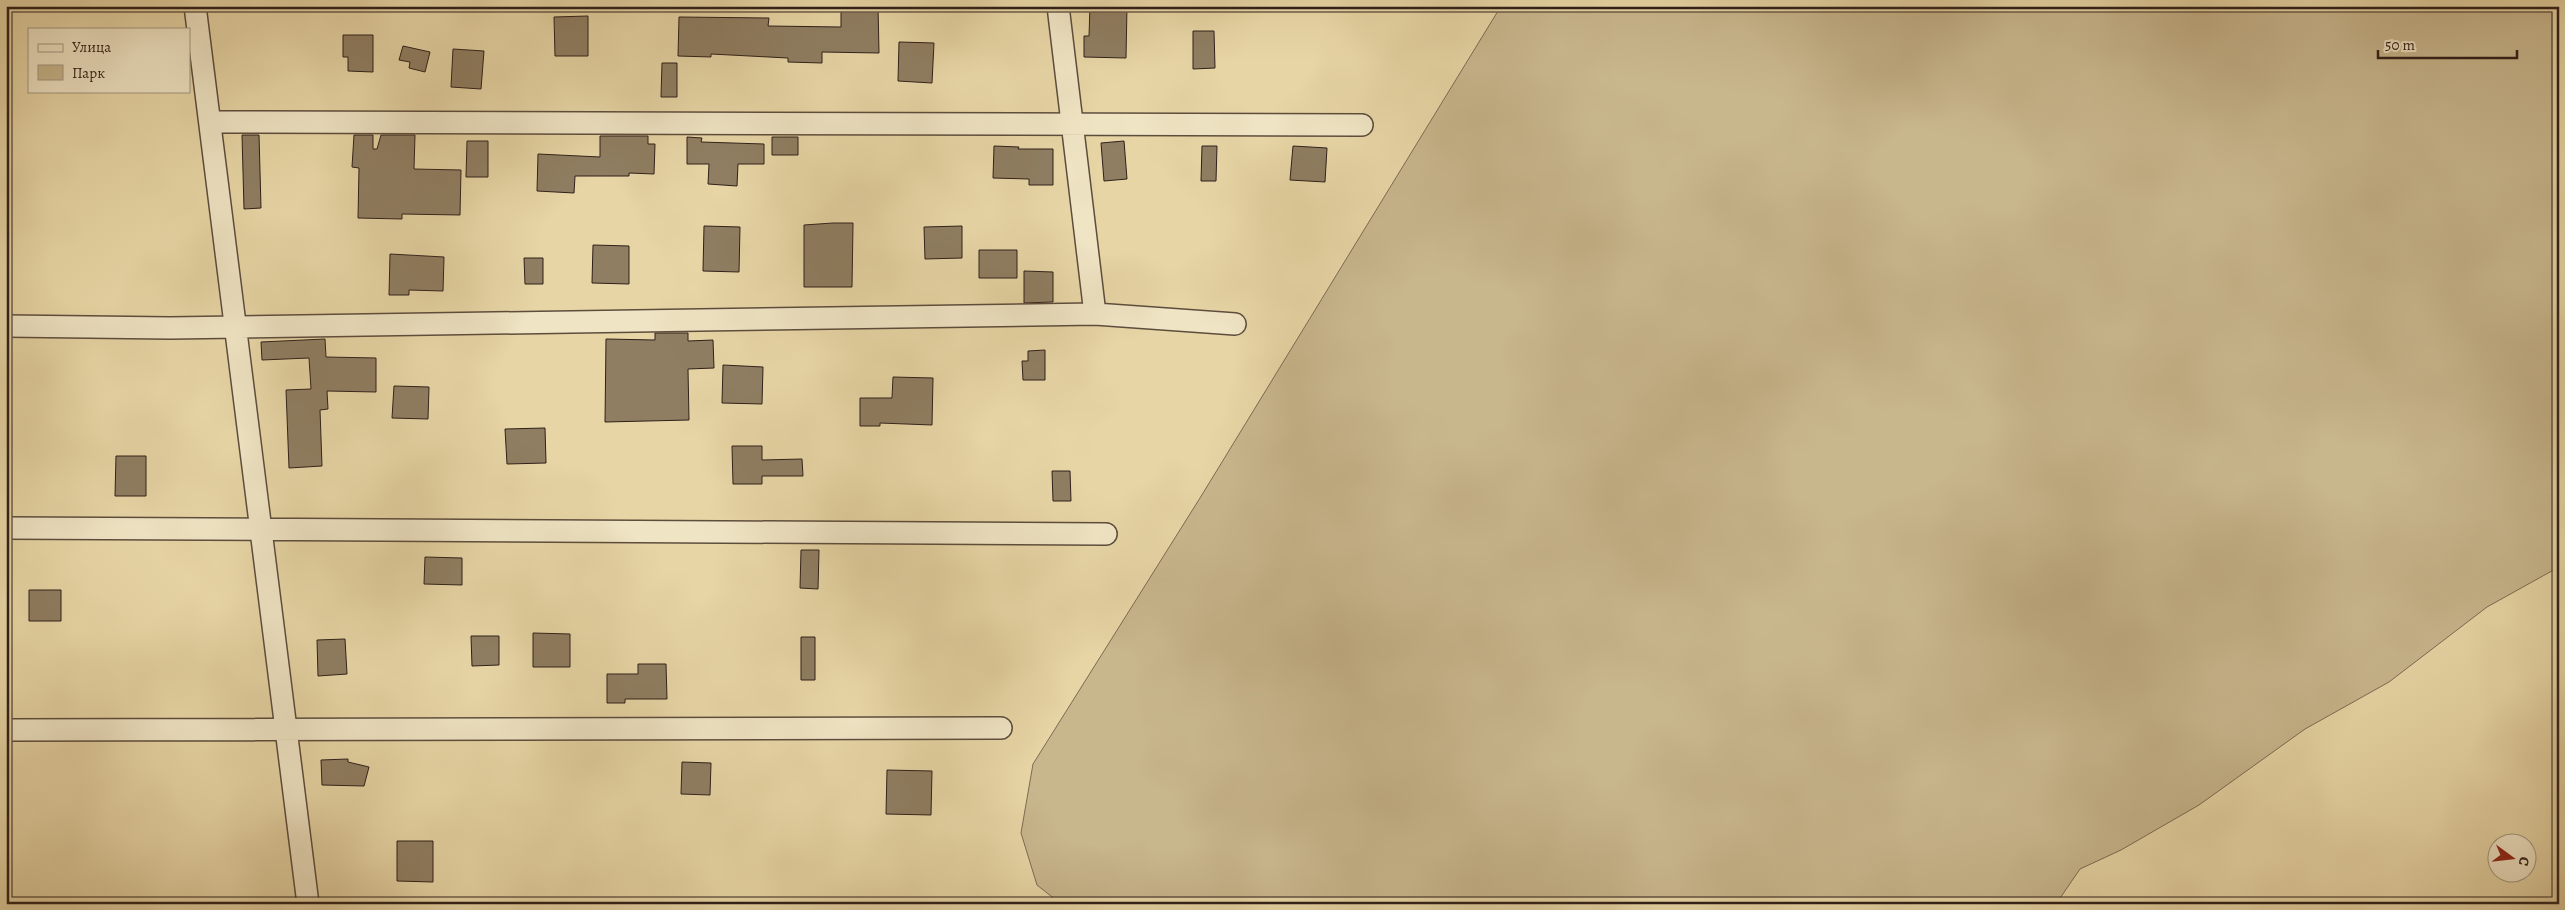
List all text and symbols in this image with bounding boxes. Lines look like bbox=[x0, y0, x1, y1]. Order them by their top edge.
legend bbox=[28, 28, 190, 92]
scale bar bbox=[2378, 28, 2516, 60]
text: 50 m bbox=[2385, 35, 2415, 55]
text: Улица bbox=[72, 37, 111, 57]
text: Парк bbox=[72, 63, 105, 83]
north arrow bbox=[2488, 832, 2538, 882]
text: С bbox=[2514, 855, 2534, 868]

